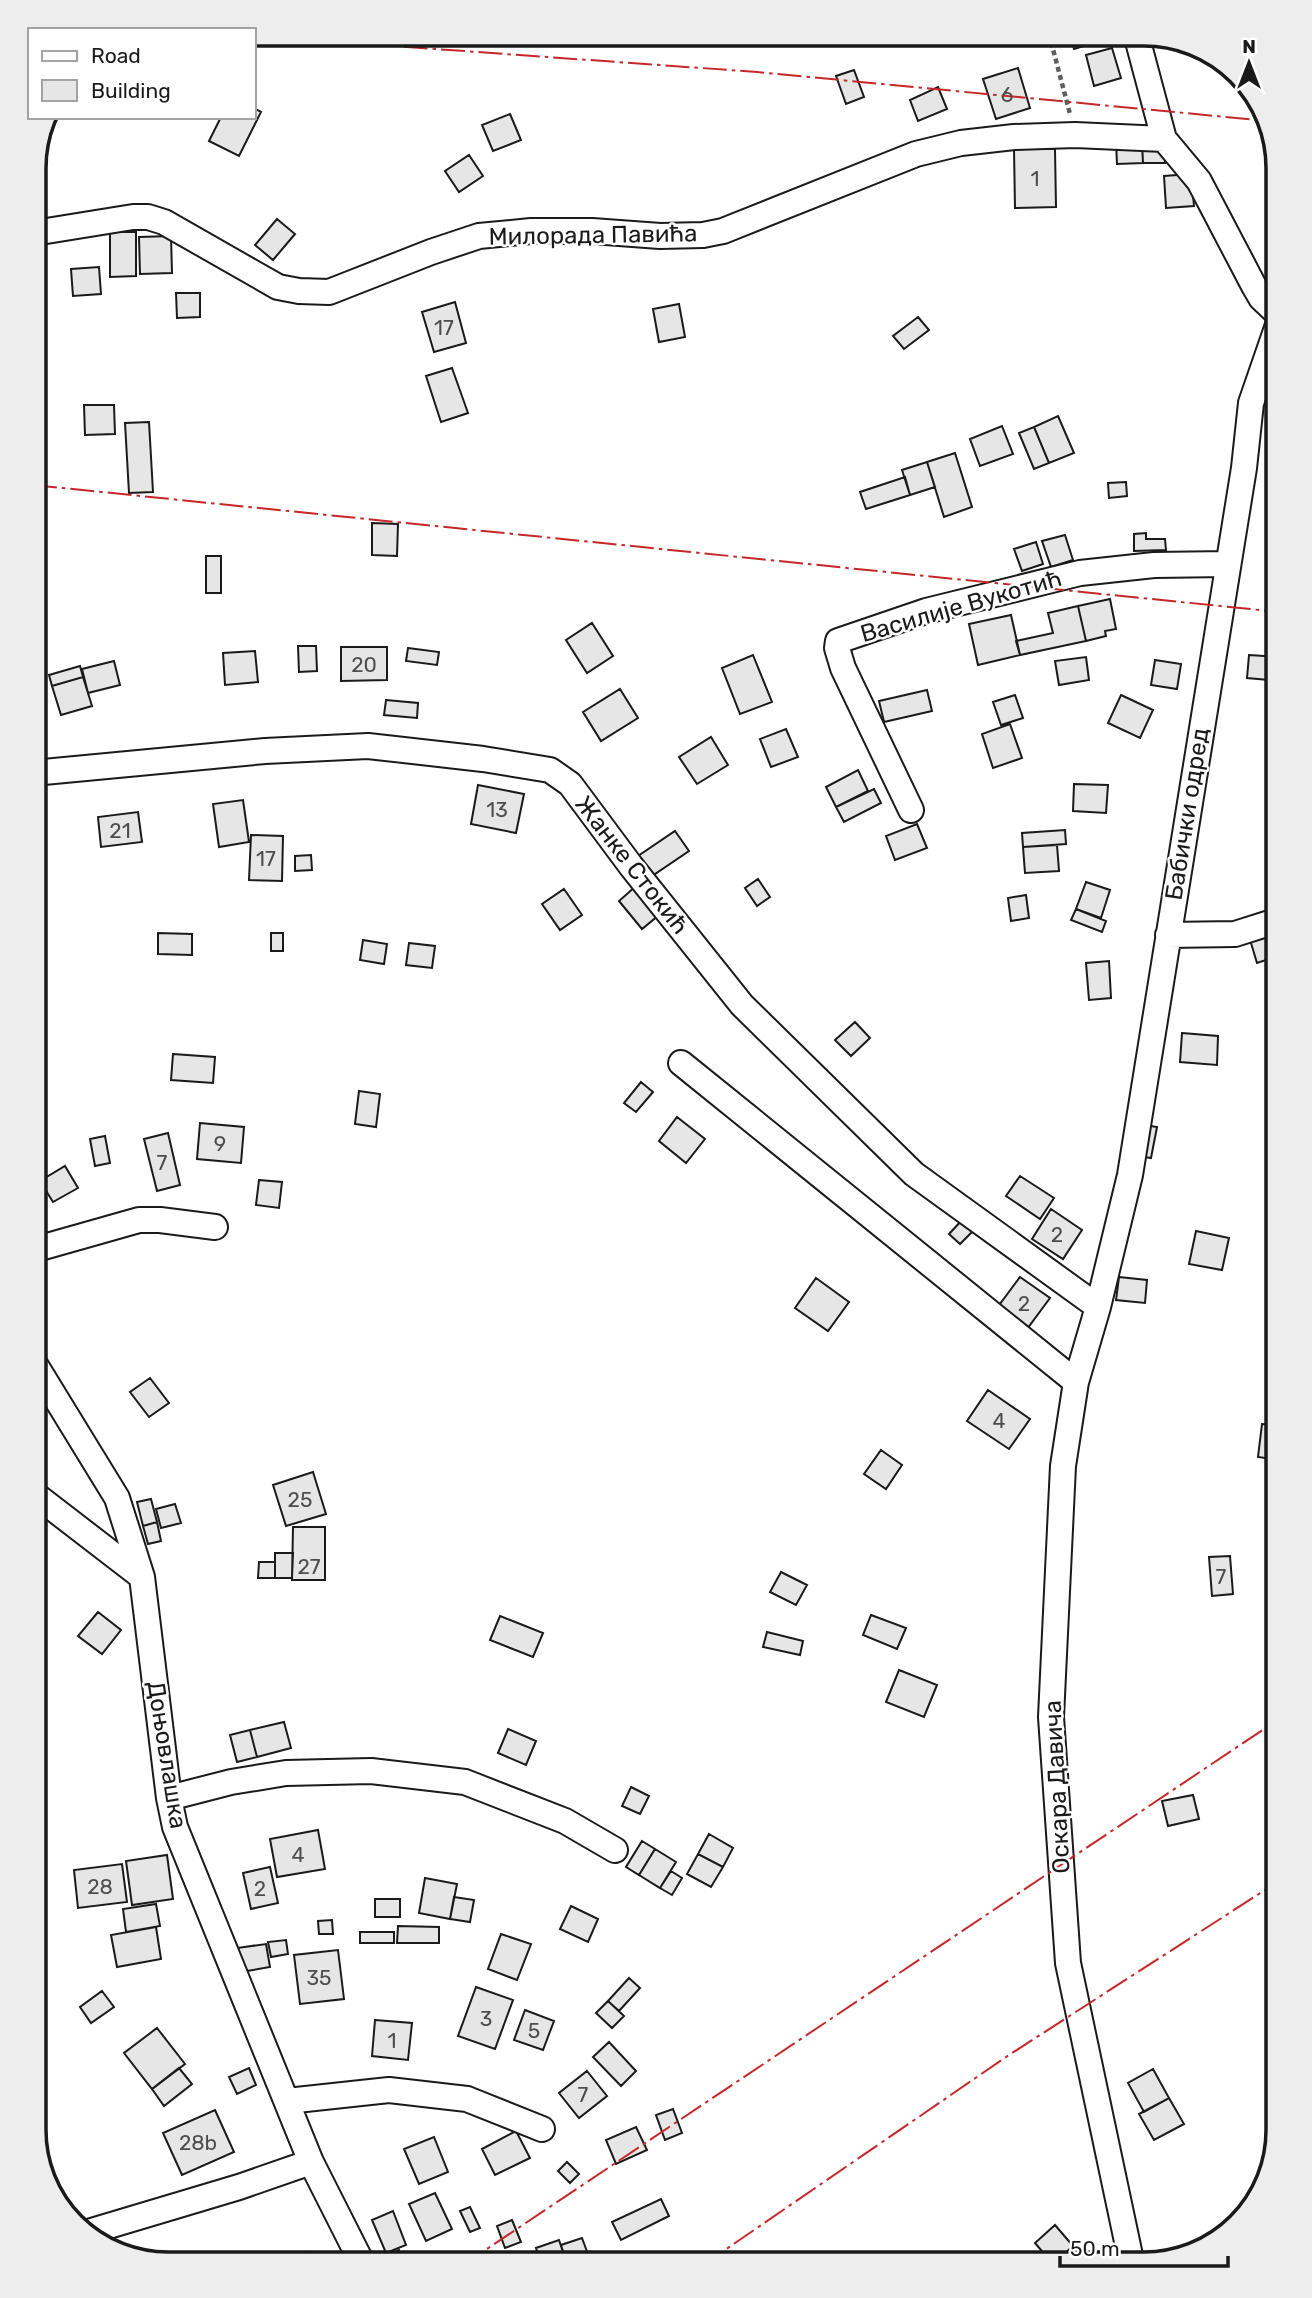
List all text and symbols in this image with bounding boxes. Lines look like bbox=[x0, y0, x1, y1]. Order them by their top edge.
legend bbox=[28, 28, 256, 119]
north arrow bbox=[1214, 28, 1284, 98]
text: N bbox=[1242, 35, 1256, 58]
text: Road bbox=[91, 43, 141, 68]
text: Building bbox=[91, 78, 171, 103]
house number: 6 bbox=[1001, 82, 1013, 107]
house number: 1 bbox=[1031, 166, 1040, 191]
street label: Милорада Павића bbox=[488, 219, 698, 251]
house number: 17 bbox=[434, 315, 454, 340]
street label: Василије Вукотић bbox=[857, 564, 1065, 648]
house number: 20 bbox=[351, 652, 377, 677]
street label: Бабички одред bbox=[1160, 726, 1214, 902]
street label: Жанке Стокић bbox=[569, 790, 695, 940]
house number: 13 bbox=[486, 797, 508, 822]
house number: 21 bbox=[109, 818, 131, 843]
house number: 17 bbox=[256, 846, 276, 871]
house number: 9 bbox=[214, 1131, 226, 1156]
house number: 7 bbox=[157, 1150, 168, 1175]
house number: 2 bbox=[1051, 1222, 1063, 1247]
house number: 2 bbox=[1018, 1291, 1030, 1316]
house number: 4 bbox=[992, 1408, 1006, 1433]
house number: 25 bbox=[288, 1487, 312, 1512]
house number: 27 bbox=[297, 1554, 321, 1579]
house number: 7 bbox=[1216, 1564, 1227, 1589]
street label: Доњовлашка bbox=[142, 1679, 192, 1831]
street label: Оскара Давича bbox=[1038, 1699, 1076, 1875]
house number: 4 bbox=[291, 1842, 305, 1867]
house number: 28 bbox=[87, 1874, 113, 1899]
house number: 2 bbox=[254, 1876, 266, 1901]
house number: 35 bbox=[306, 1965, 332, 1990]
house number: 3 bbox=[480, 2006, 492, 2031]
house number: 5 bbox=[528, 2018, 540, 2043]
house number: 1 bbox=[388, 2028, 397, 2053]
house number: 7 bbox=[578, 2082, 589, 2107]
house number: 28b bbox=[179, 2130, 217, 2155]
scale bar bbox=[1060, 2224, 1228, 2268]
text: 50 m bbox=[1070, 2236, 1120, 2261]

